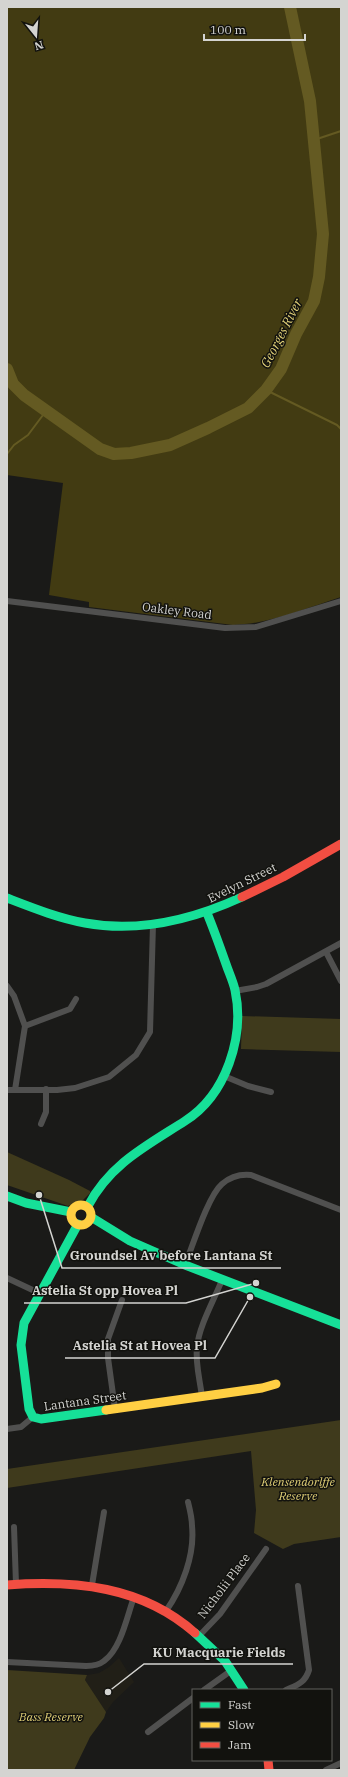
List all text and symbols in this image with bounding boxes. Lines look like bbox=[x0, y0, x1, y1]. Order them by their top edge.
north arrow bbox=[16, 16, 56, 56]
scale bar bbox=[204, 16, 305, 42]
text: 100 m bbox=[210, 22, 246, 37]
text: N bbox=[32, 38, 45, 54]
water label: Georges River bbox=[257, 296, 306, 371]
street label: Oakley Road bbox=[141, 599, 213, 622]
street label: Evelyn Street bbox=[205, 859, 279, 906]
callout: Groundsel Av before Lantana St bbox=[62, 1243, 281, 1268]
text: Groundsel Av before Lantana St bbox=[70, 1247, 272, 1264]
callout: Astelia St opp Hovea Pl bbox=[24, 1278, 186, 1303]
text: Astelia St opp Hovea Pl bbox=[32, 1282, 178, 1299]
callout: Astelia St at Hovea Pl bbox=[65, 1333, 215, 1358]
text: Astelia St at Hovea Pl bbox=[73, 1337, 207, 1354]
street label: Lantana Street bbox=[43, 1387, 127, 1414]
park label: Klensendorlffe Reserve bbox=[260, 1474, 335, 1503]
street label: Nicholii Place bbox=[194, 1550, 253, 1621]
callout: KU Macquarie Fields bbox=[144, 1639, 293, 1664]
text: KU Macquarie Fields bbox=[153, 1644, 286, 1661]
legend bbox=[192, 1689, 332, 1761]
text: Fast bbox=[228, 1697, 252, 1712]
park label: Bass Reserve bbox=[18, 1709, 84, 1724]
text: Slow bbox=[228, 1717, 255, 1732]
text: Jam bbox=[228, 1737, 252, 1752]

